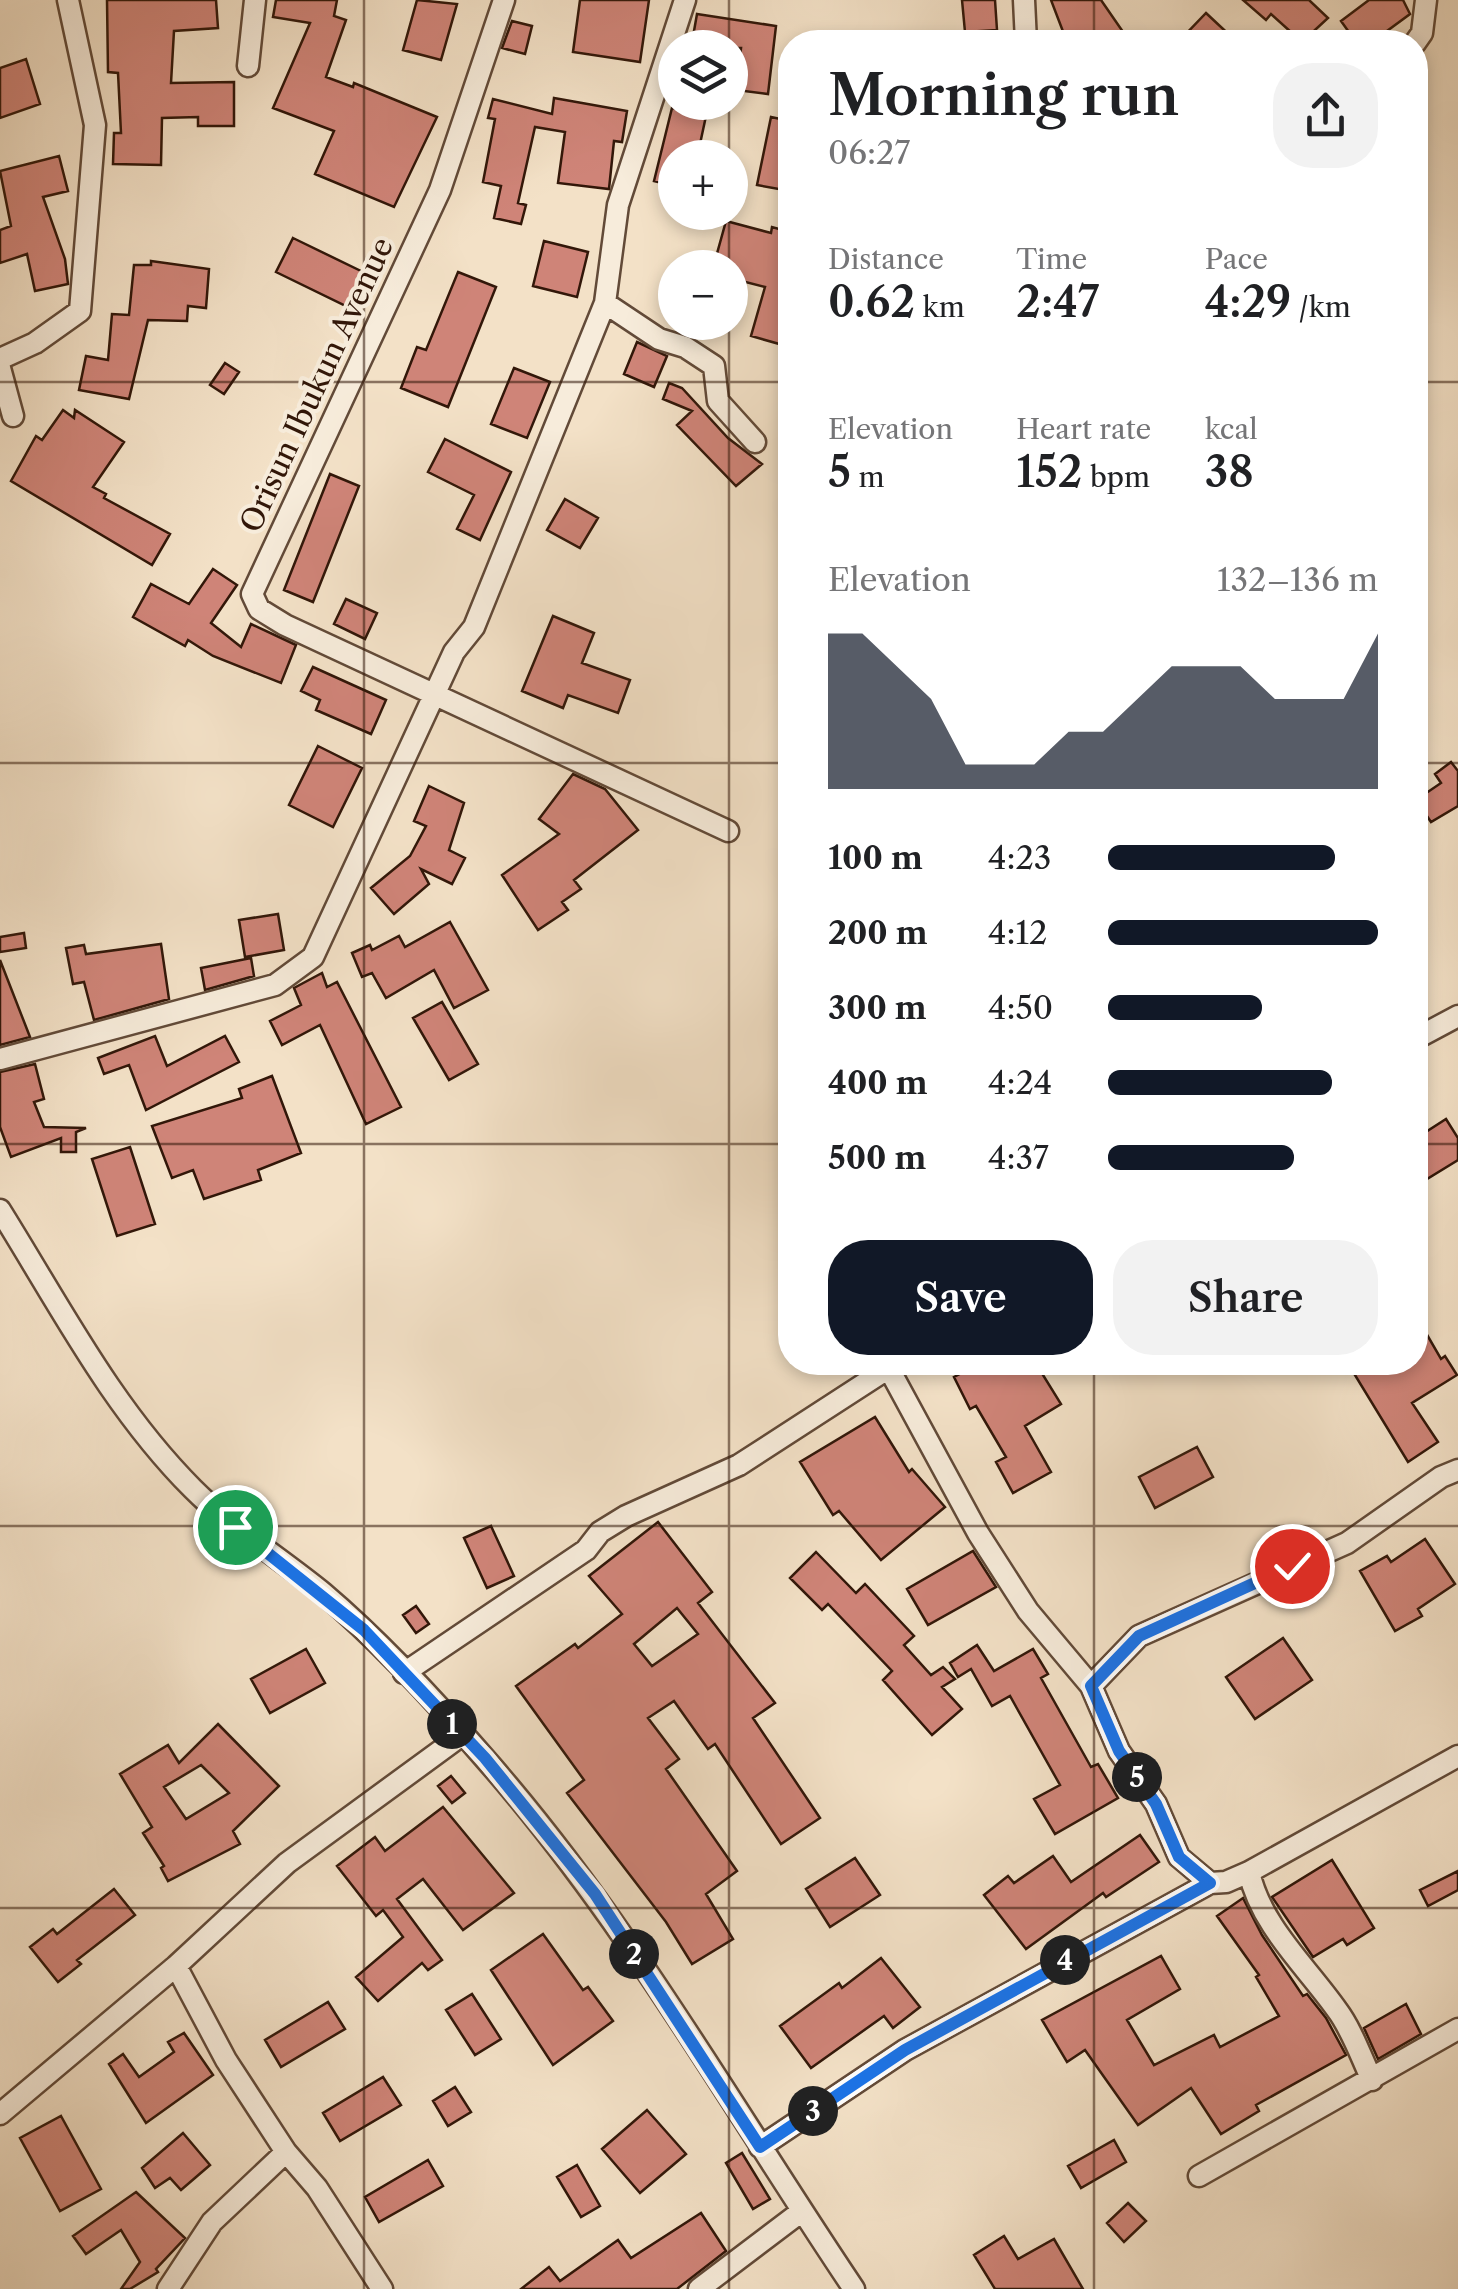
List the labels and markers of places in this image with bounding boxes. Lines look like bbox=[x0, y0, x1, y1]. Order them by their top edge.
pin bbox=[193, 1485, 278, 1570]
pin bbox=[1250, 1524, 1335, 1609]
pin: 1 bbox=[427, 1699, 477, 1749]
pin: 5 bbox=[1112, 1752, 1162, 1802]
pin: 2 bbox=[609, 1929, 659, 1979]
pin: 4 bbox=[1040, 1935, 1090, 1985]
pin: 3 bbox=[788, 2086, 838, 2136]

